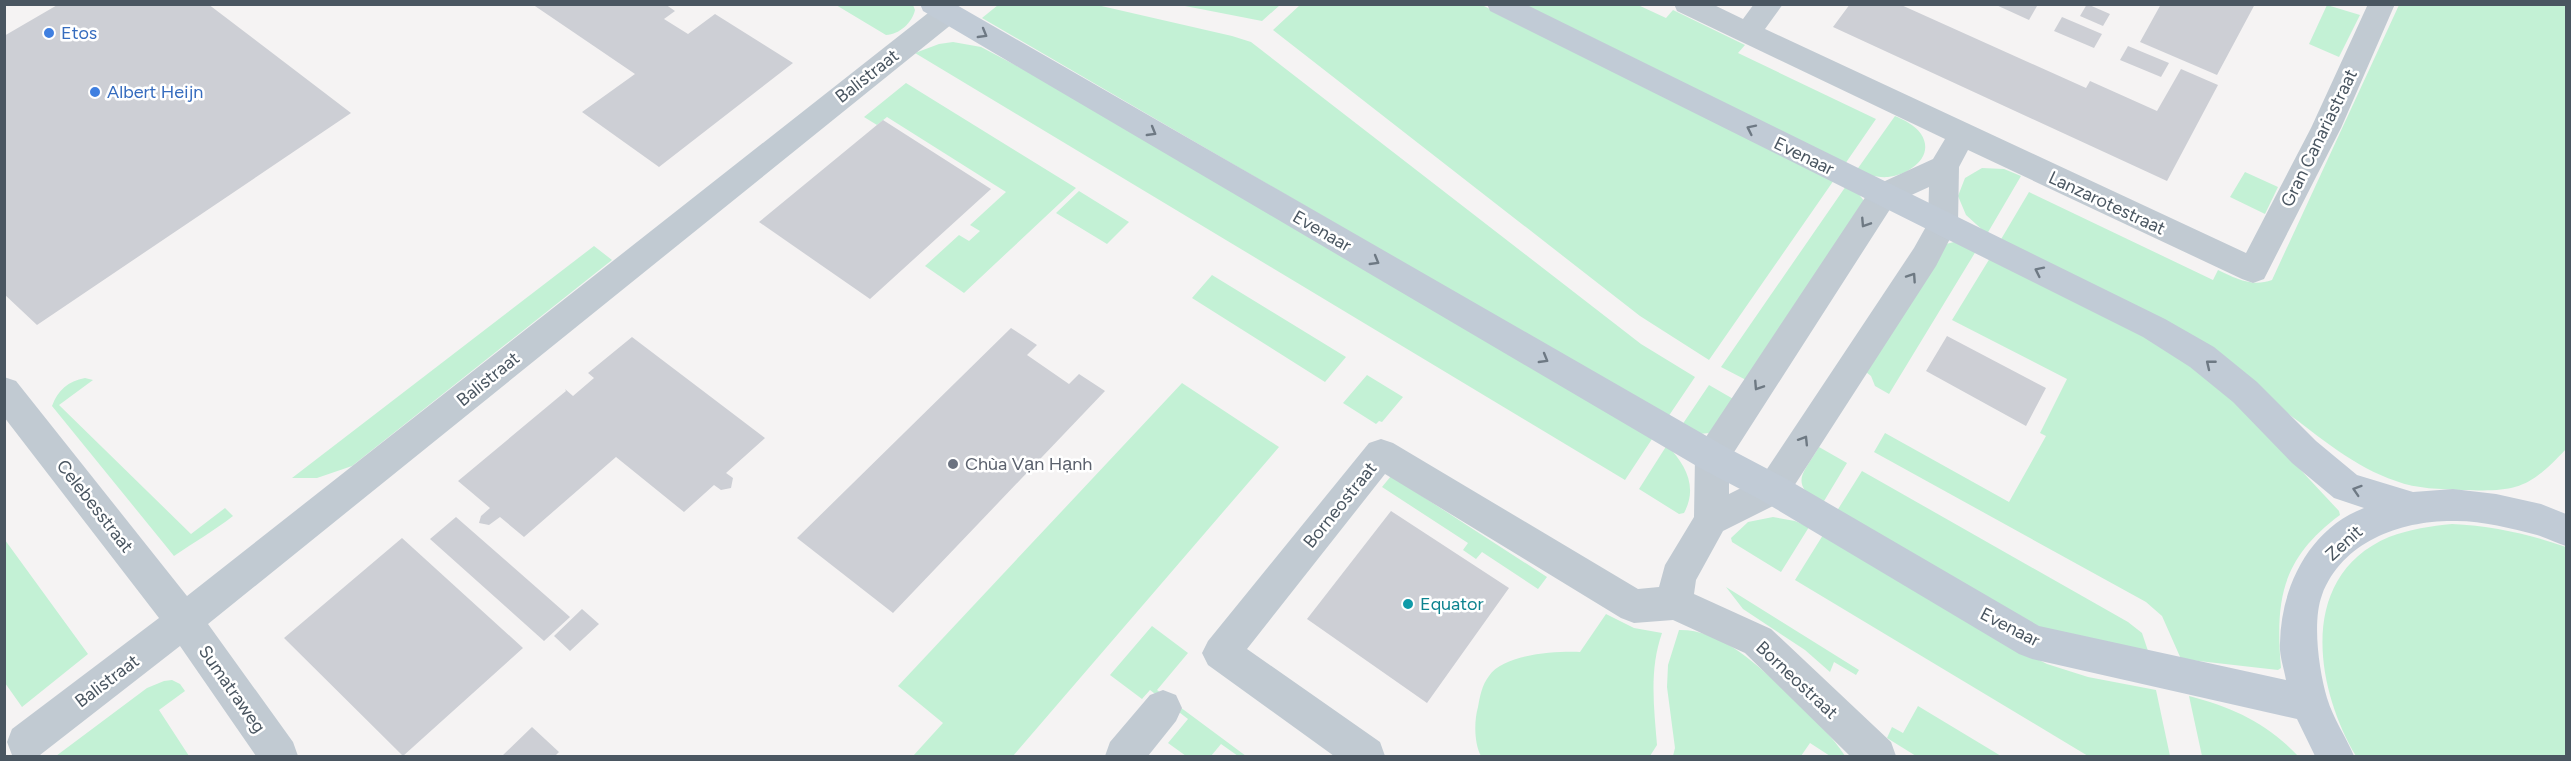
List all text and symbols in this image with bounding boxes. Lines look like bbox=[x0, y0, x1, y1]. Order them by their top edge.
place label: Etos bbox=[61, 22, 97, 44]
marker: Etos bbox=[42, 26, 56, 40]
one-way arrow bbox=[977, 27, 987, 38]
street label: Balistraat bbox=[831, 44, 903, 108]
street label: Gran Canariastraat bbox=[2276, 65, 2362, 211]
place label: Albert Heijn bbox=[107, 81, 203, 103]
marker: Albert Heijn bbox=[88, 85, 102, 99]
one-way arrow bbox=[1146, 125, 1156, 136]
one-way arrow bbox=[1747, 125, 1758, 137]
street label: Evenaar bbox=[1770, 132, 1838, 180]
street label: Lanzarotestraat bbox=[2045, 166, 2169, 240]
street label: Evenaar bbox=[1289, 205, 1355, 257]
one-way arrow bbox=[1861, 216, 1872, 227]
one-way arrow bbox=[1369, 254, 1379, 265]
one-way arrow bbox=[2035, 266, 2046, 278]
one-way arrow bbox=[1905, 273, 1916, 284]
street label: Balistraat bbox=[452, 347, 524, 411]
one-way arrow bbox=[1538, 352, 1548, 363]
one-way arrow bbox=[2206, 360, 2217, 371]
one-way arrow bbox=[1755, 380, 1766, 391]
one-way arrow bbox=[1796, 436, 1808, 446]
place label: Chùa Vạn Hạnh bbox=[965, 453, 1092, 475]
street label: Celebesstraat bbox=[52, 455, 138, 557]
marker: Chùa Vạn Hạnh bbox=[946, 457, 960, 471]
street label: Borneostraat bbox=[1299, 457, 1381, 552]
one-way arrow bbox=[2352, 485, 2363, 497]
street label: Zenit bbox=[2321, 521, 2367, 565]
place label: Equator bbox=[1420, 593, 1484, 615]
marker: Equator bbox=[1401, 597, 1415, 611]
street label: Evenaar bbox=[1976, 603, 2044, 651]
street label: Borneostraat bbox=[1751, 636, 1843, 724]
street label: Sumatraweg bbox=[194, 641, 270, 737]
street label: Balistraat bbox=[71, 650, 144, 712]

